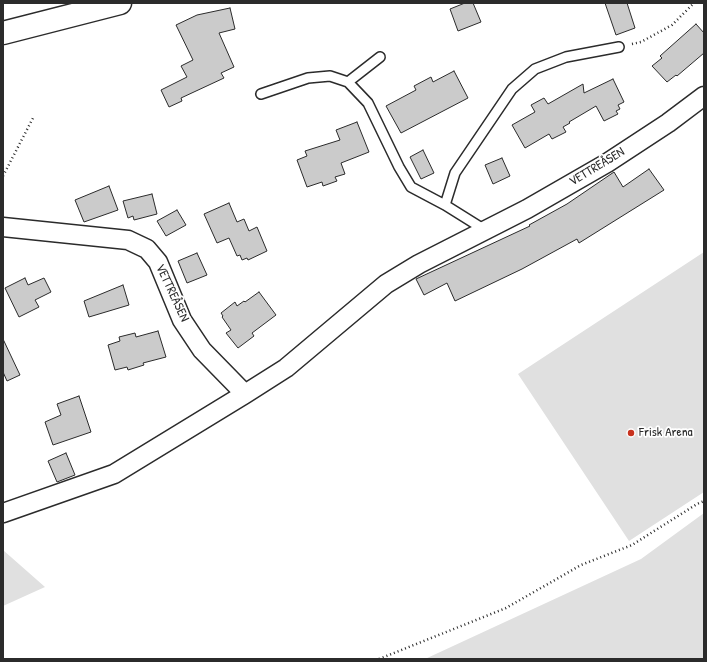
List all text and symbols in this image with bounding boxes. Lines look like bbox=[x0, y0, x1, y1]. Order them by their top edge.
street label: VETTREÅSEN bbox=[566, 144, 628, 190]
street label: VETTREÅSEN bbox=[152, 262, 192, 324]
place label: Frisk Arena bbox=[639, 425, 693, 441]
marker: Frisk Arena bbox=[626, 428, 636, 438]

